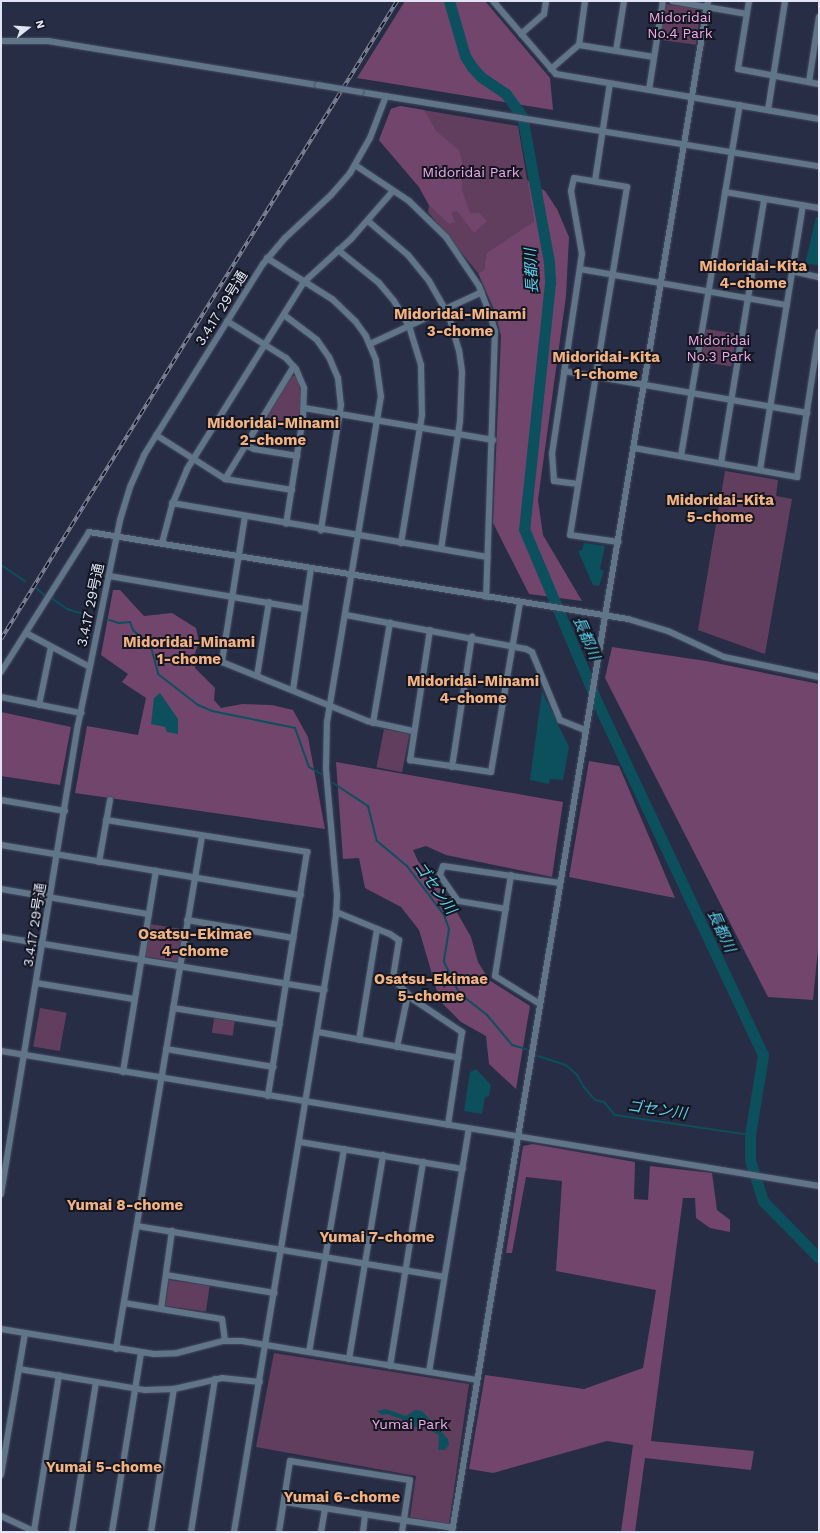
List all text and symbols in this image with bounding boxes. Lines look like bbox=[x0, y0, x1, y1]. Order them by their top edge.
north arrow bbox=[8, 8, 48, 48]
park label: Midoridai No.4 Park bbox=[647, 9, 713, 42]
text: N bbox=[33, 19, 47, 30]
park label: Midoridai Park bbox=[422, 164, 520, 180]
water label: 長都川 bbox=[522, 248, 542, 294]
district label: Midoridai-Kita 4-chome bbox=[699, 257, 807, 292]
street label: 3.4.17 29号通 bbox=[191, 267, 251, 349]
district label: Midoridai-Minami 3-chome bbox=[394, 305, 526, 340]
park label: Midoridai No.3 Park bbox=[686, 332, 752, 364]
district label: Midoridai-Kita 1-chome bbox=[552, 348, 660, 383]
district label: Midoridai-Minami 2-chome bbox=[207, 414, 339, 449]
district label: Midoridai-Kita 5-chome bbox=[666, 491, 774, 526]
street label: 3.4.17 29号通 bbox=[73, 562, 107, 648]
water label: 長都川 bbox=[569, 614, 603, 662]
district label: Midoridai-Minami 1-chome bbox=[123, 633, 255, 668]
district label: Midoridai-Minami 4-chome bbox=[407, 672, 539, 707]
water label: ゴセン川 bbox=[410, 858, 460, 918]
street label: 3.4.17 29号通 bbox=[19, 882, 49, 968]
water label: 長都川 bbox=[703, 907, 739, 955]
district label: Osatsu-Ekimae 4-chome bbox=[138, 925, 252, 960]
district label: Osatsu-Ekimae 5-chome bbox=[374, 970, 488, 1005]
water label: ゴセン川 bbox=[626, 1097, 688, 1123]
district label: Yumai 8-chome bbox=[67, 1197, 183, 1215]
district label: Yumai 7-chome bbox=[319, 1229, 435, 1247]
park label: Yumai Park bbox=[372, 1416, 448, 1432]
district label: Yumai 5-chome bbox=[46, 1459, 162, 1477]
district label: Yumai 6-chome bbox=[284, 1489, 400, 1507]

